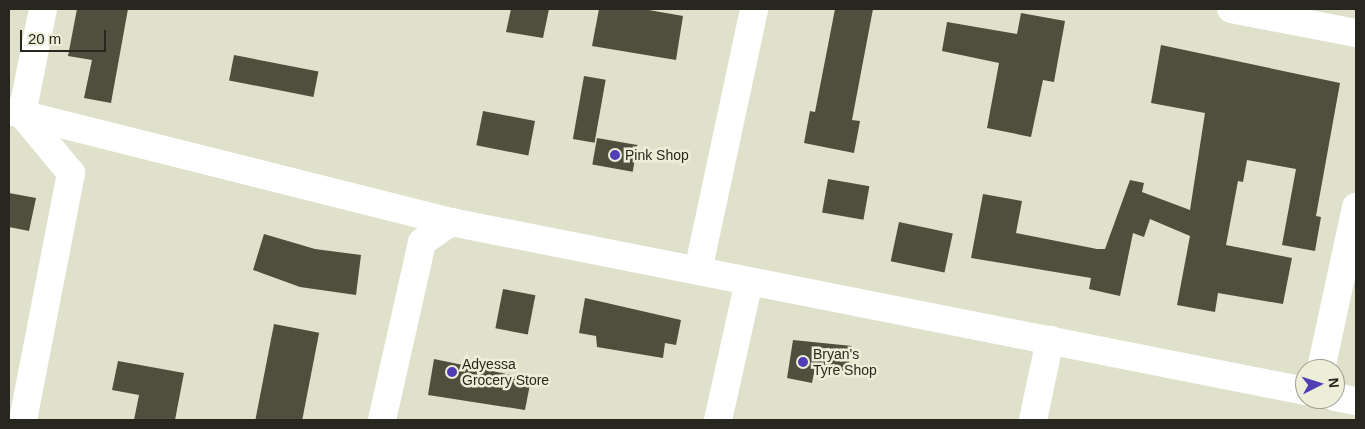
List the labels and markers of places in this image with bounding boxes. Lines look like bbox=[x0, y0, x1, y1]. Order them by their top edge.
place label: Pink Shop bbox=[625, 147, 689, 163]
marker: Pink Shop bbox=[609, 149, 621, 161]
place label: Bryan's Tyre Shop bbox=[813, 346, 877, 378]
place label: Adyessa Grocery Store bbox=[462, 356, 549, 388]
marker: Bryan's Tyre Shop bbox=[797, 356, 809, 368]
marker: Adyessa Grocery Store bbox=[446, 366, 458, 378]

